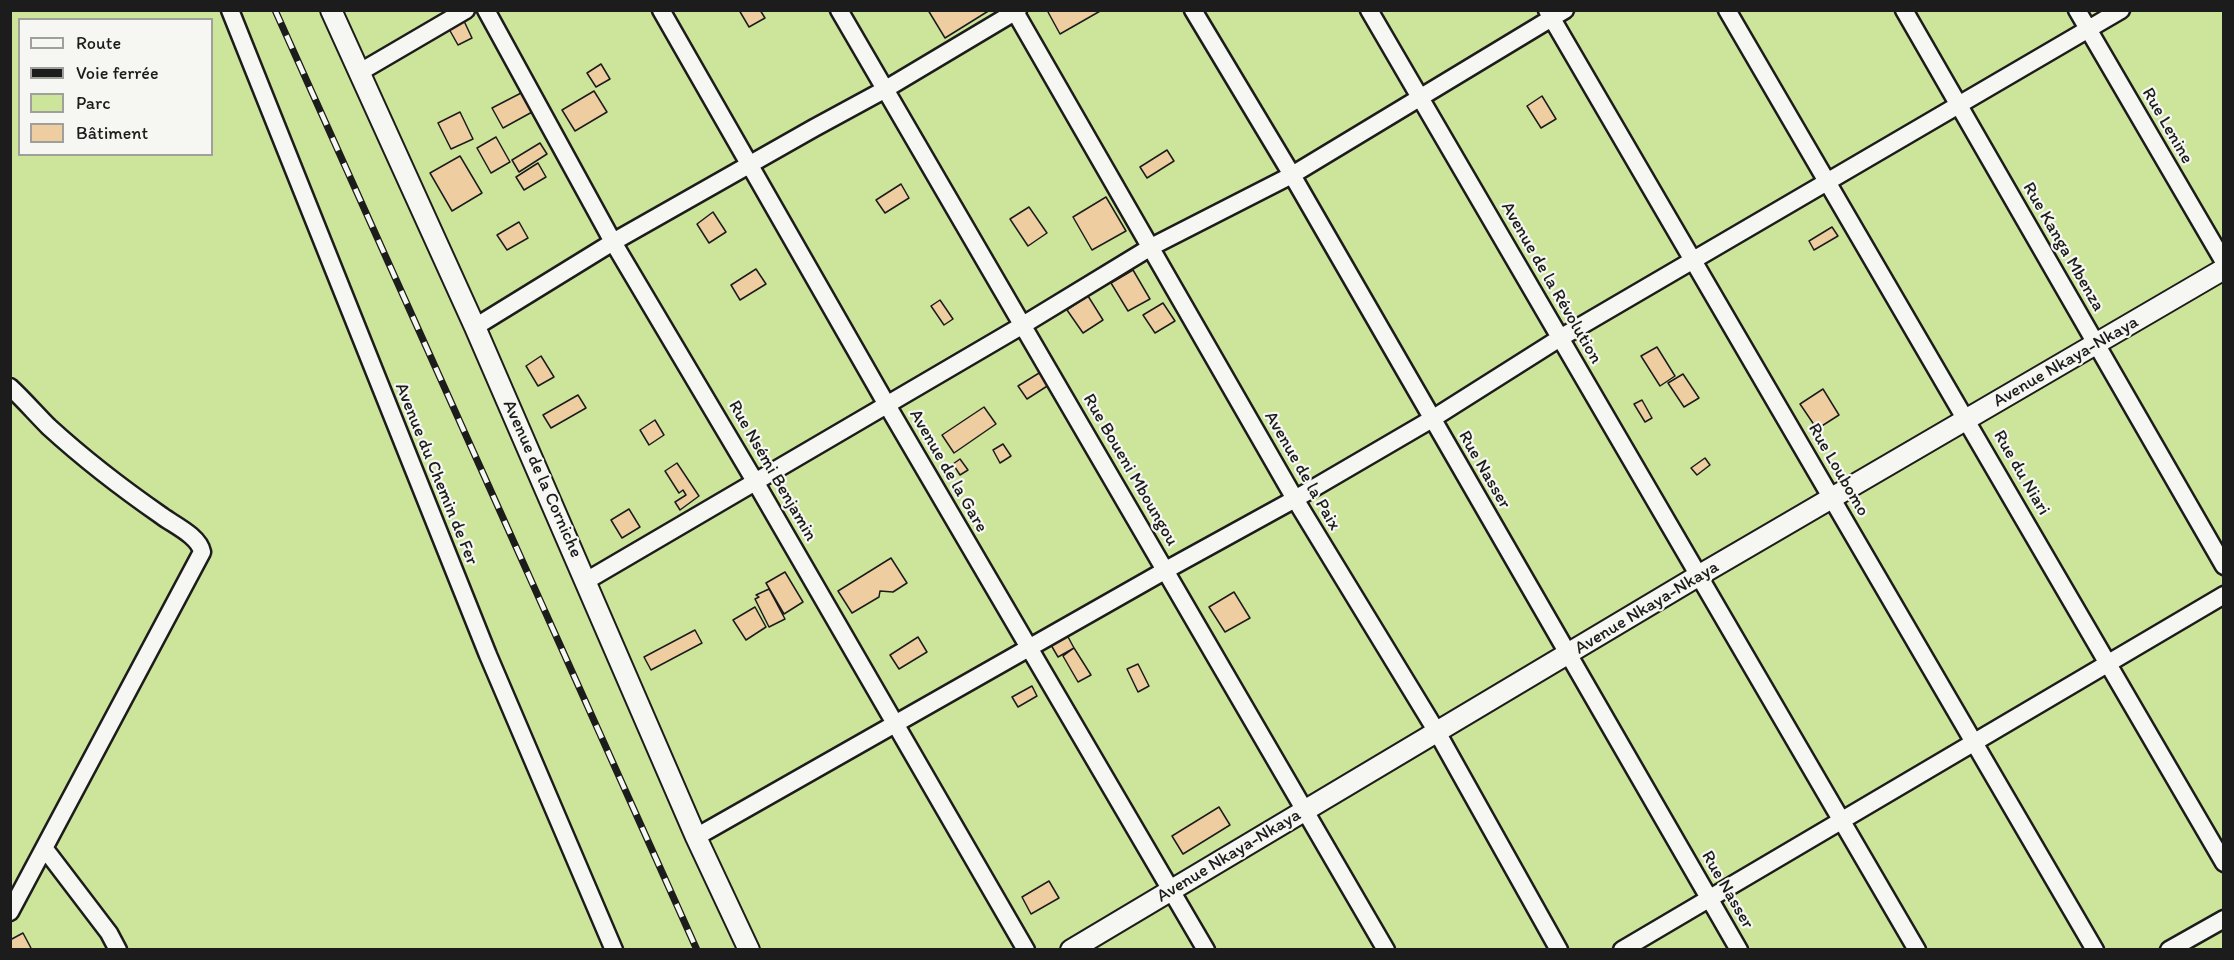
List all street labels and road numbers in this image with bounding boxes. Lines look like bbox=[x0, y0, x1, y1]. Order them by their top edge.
street label: Rue Lenine bbox=[2137, 84, 2197, 168]
street label: Rue Kanga Mbenza bbox=[2017, 179, 2109, 315]
street label: Avenue de la Révolution bbox=[1496, 198, 1606, 368]
street label: Avenue Nkaya-Nkaya bbox=[1989, 312, 2143, 412]
street label: Avenue du Chemin de Fer bbox=[390, 380, 482, 568]
street label: Rue Boueni Mboungou bbox=[1078, 390, 1182, 550]
street label: Avenue de la Corniche bbox=[498, 397, 586, 561]
street label: Rue Nsémi Benjamin bbox=[723, 397, 821, 545]
street label: Avenue de la Gare bbox=[904, 405, 992, 537]
street label: Avenue de la Paix bbox=[1259, 408, 1345, 534]
street label: Rue Loubomo bbox=[1803, 420, 1873, 520]
street label: Rue Nasser bbox=[1453, 427, 1515, 513]
street label: Rue du Niari bbox=[1988, 427, 2054, 519]
street label: Avenue Nkaya-Nkaya bbox=[1571, 556, 1723, 660]
street label: Avenue Nkaya-Nkaya bbox=[1153, 804, 1305, 908]
street label: Rue Nasser bbox=[1696, 847, 1758, 933]

